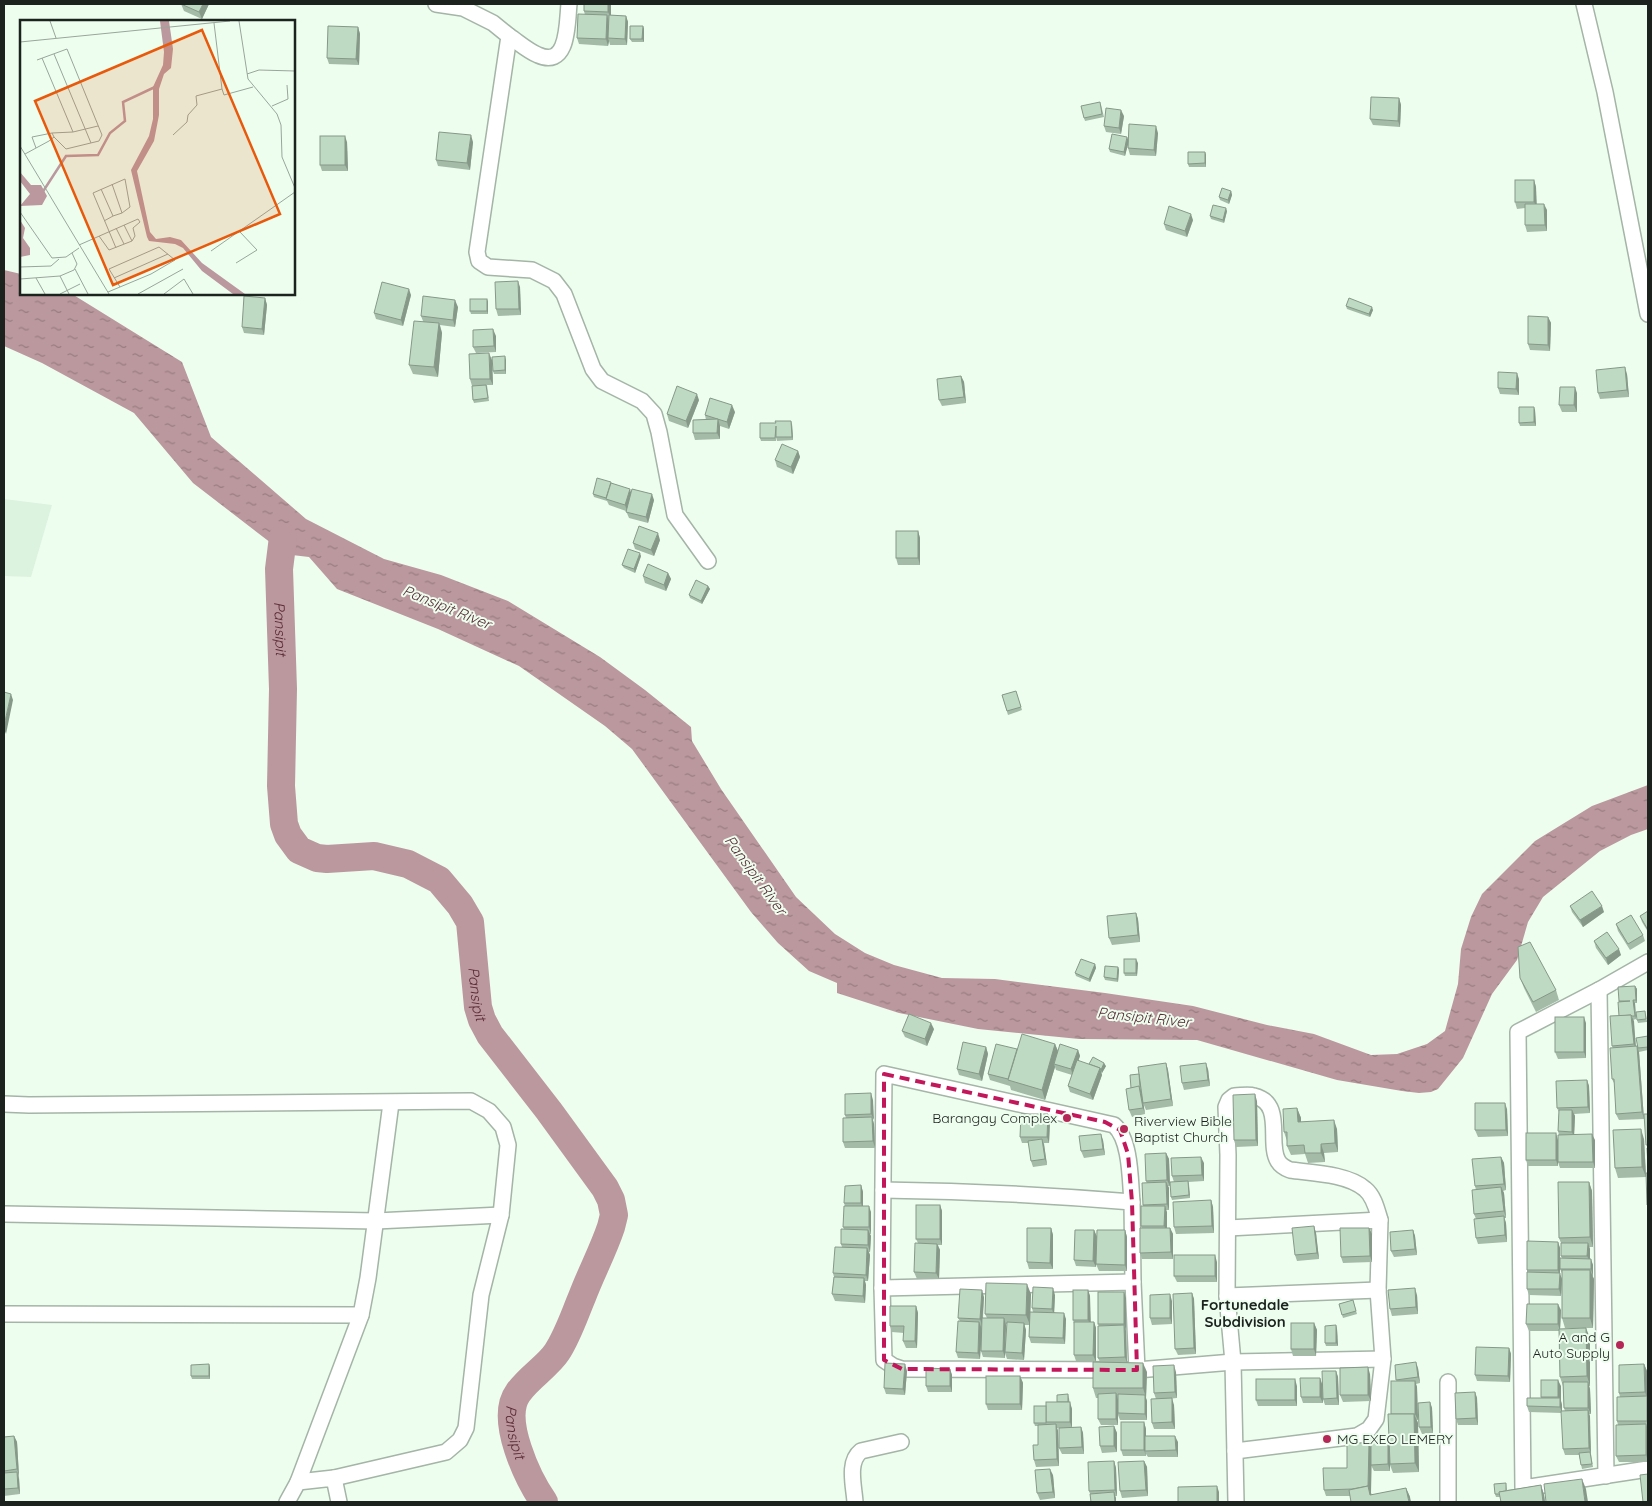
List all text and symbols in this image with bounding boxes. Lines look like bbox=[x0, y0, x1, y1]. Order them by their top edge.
inset map bbox=[20, 20, 295, 295]
water label: Pansipit River bbox=[400, 581, 496, 634]
water label: Pansipit bbox=[271, 601, 291, 658]
water label: Pansipit River bbox=[721, 831, 793, 920]
water label: Pansipit bbox=[465, 966, 492, 1025]
water label: Pansipit River bbox=[1096, 1003, 1194, 1032]
place label: Barangay Complex bbox=[932, 1109, 1057, 1127]
marker: Barangay Complex bbox=[1061, 1112, 1073, 1124]
place label: Riverview Bible Baptist Church bbox=[1134, 1112, 1232, 1146]
marker: Riverview Bible Baptist Church bbox=[1118, 1123, 1130, 1135]
district label: Fortunedale Subdivision bbox=[1201, 1295, 1289, 1331]
place label: A and G Auto Supply bbox=[1532, 1328, 1610, 1362]
marker: A and G Auto Supply bbox=[1614, 1339, 1626, 1351]
water label: Pansipit bbox=[502, 1404, 531, 1464]
place label: MG EXEO LEMERY bbox=[1337, 1430, 1453, 1448]
marker: MG EXEO LEMERY bbox=[1321, 1433, 1333, 1445]

